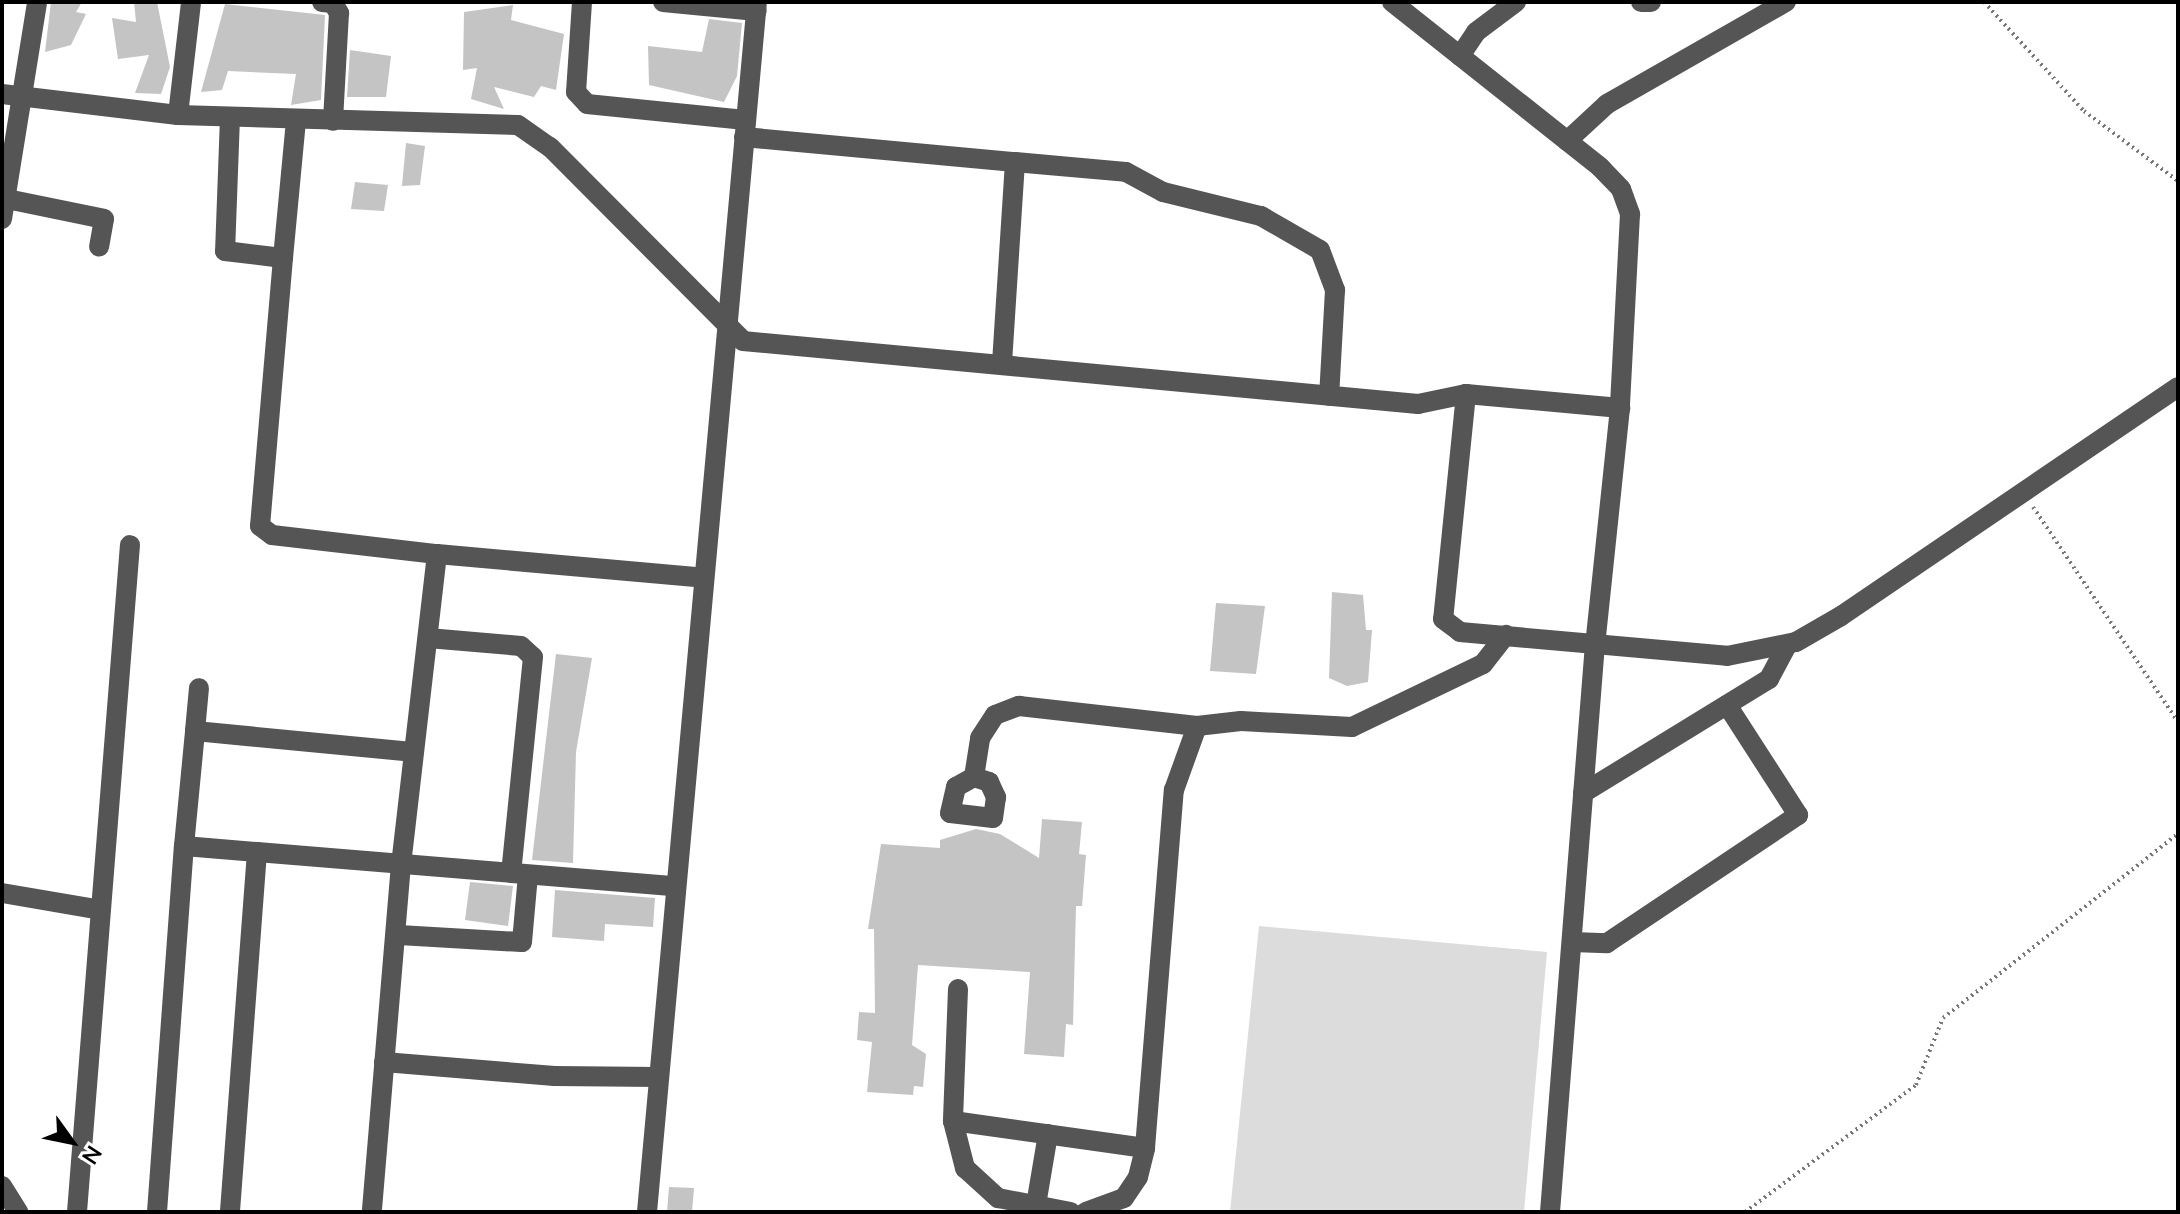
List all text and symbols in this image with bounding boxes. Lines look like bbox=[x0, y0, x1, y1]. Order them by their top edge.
north arrow bbox=[32, 1102, 112, 1182]
text: N bbox=[76, 1140, 108, 1170]

